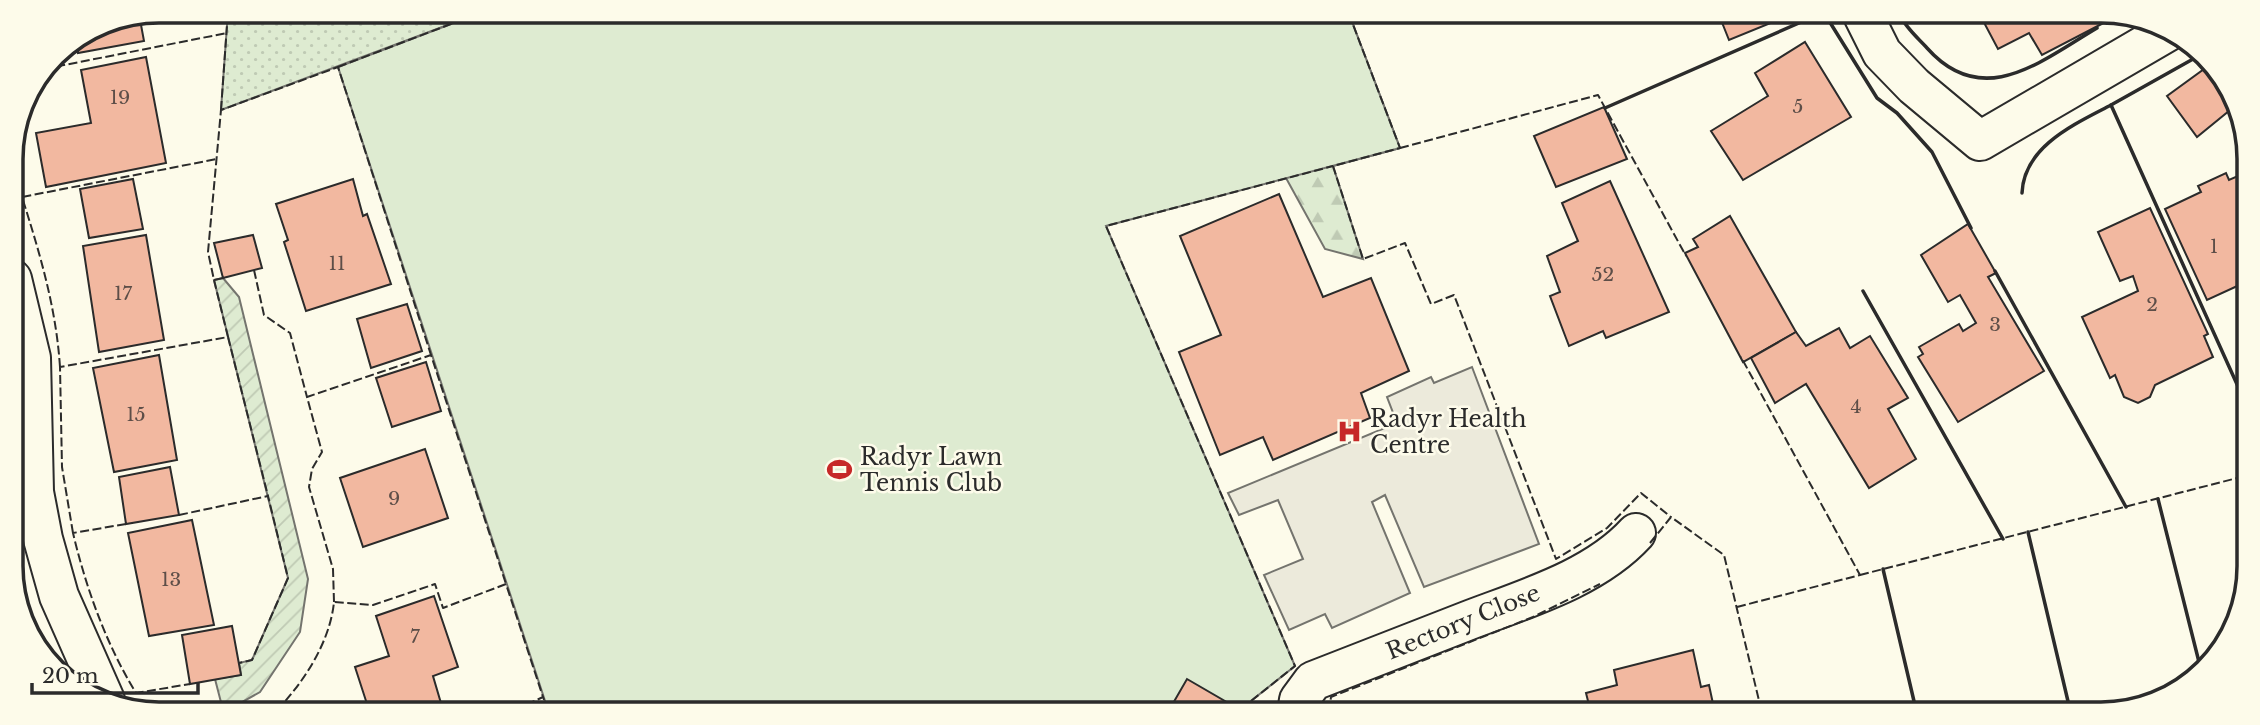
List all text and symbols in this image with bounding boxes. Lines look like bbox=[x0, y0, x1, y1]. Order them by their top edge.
house number: 19 bbox=[110, 86, 130, 109]
house number: 5 bbox=[1793, 95, 1803, 118]
house number: 1 bbox=[2210, 235, 2218, 258]
house number: 11 bbox=[329, 252, 345, 275]
house number: 52 bbox=[1592, 263, 1614, 286]
house number: 17 bbox=[114, 282, 132, 305]
house number: 2 bbox=[2146, 293, 2158, 316]
house number: 3 bbox=[1989, 313, 2001, 336]
house number: 4 bbox=[1850, 395, 1862, 418]
house number: 15 bbox=[126, 403, 146, 426]
place label: Radyr Health Centre bbox=[1370, 405, 1527, 459]
hospital icon: Radyr Health Centre bbox=[1336, 418, 1364, 446]
place label: Radyr Lawn Tennis Club bbox=[860, 443, 1003, 497]
sports icon: Radyr Lawn Tennis Club bbox=[826, 456, 854, 484]
house number: 9 bbox=[388, 487, 400, 510]
house number: 13 bbox=[161, 568, 181, 591]
street label: Rectory Close bbox=[1382, 578, 1544, 666]
house number: 7 bbox=[410, 625, 420, 648]
scale bar bbox=[32, 652, 198, 696]
text: 20 m bbox=[42, 663, 99, 689]

